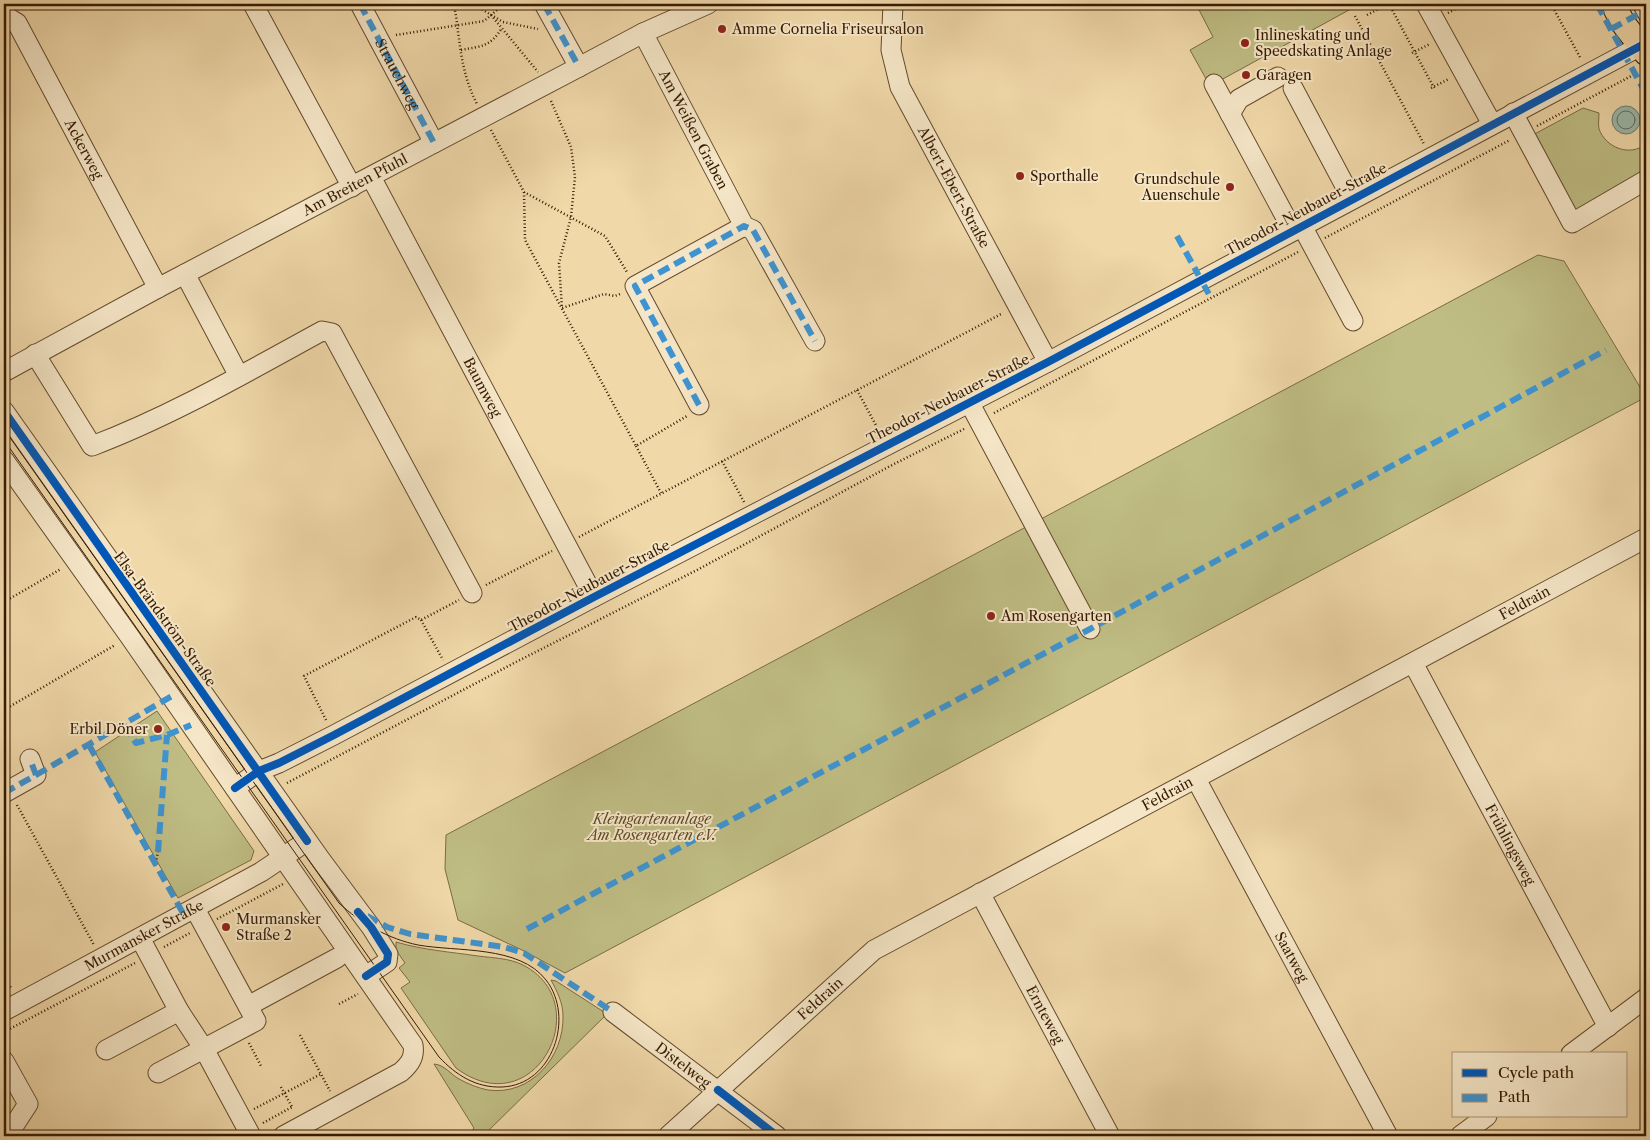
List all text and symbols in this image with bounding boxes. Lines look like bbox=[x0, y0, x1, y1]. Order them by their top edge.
place label: Amme Cornelia Friseursalon bbox=[731, 20, 924, 38]
marker: Amme Cornelia Friseursalon bbox=[716, 23, 728, 35]
place label: Inlineskating und Speedskating Anlage bbox=[1255, 26, 1392, 60]
street label: Strauchweg bbox=[371, 35, 424, 113]
marker: Inlineskating und Speedskating Anlage bbox=[1239, 37, 1251, 49]
street label: Am Weißen Graben bbox=[654, 66, 732, 193]
place label: Garagen bbox=[1256, 66, 1312, 84]
marker: Garagen bbox=[1240, 69, 1252, 81]
street label: Ackerweg bbox=[60, 115, 108, 183]
street label: Albert-Ebert-Straße bbox=[913, 123, 994, 251]
street label: Am Breiten Pfuhl bbox=[299, 150, 411, 220]
street label: Theodor-Neubauer-Straße bbox=[1222, 159, 1390, 259]
place label: Sporthalle bbox=[1030, 167, 1099, 185]
marker: Sporthalle bbox=[1014, 170, 1026, 182]
place label: Grundschule Auenschule bbox=[1134, 170, 1220, 204]
marker: Grundschule Auenschule bbox=[1224, 181, 1236, 193]
street label: Theodor-Neubauer-Straße bbox=[864, 350, 1033, 448]
street label: Baumweg bbox=[459, 354, 506, 421]
street label: Theodor-Neubauer-Straße bbox=[505, 536, 673, 636]
street label: Elsa-Brändström-Straße bbox=[110, 548, 220, 690]
street label: Feldrain bbox=[1496, 582, 1553, 624]
place label: Am Rosengarten bbox=[1000, 607, 1112, 625]
marker: Am Rosengarten bbox=[985, 610, 997, 622]
place label: Erbil Döner bbox=[69, 720, 148, 738]
marker: Erbil Döner bbox=[152, 723, 164, 735]
street label: Feldrain bbox=[1139, 772, 1196, 814]
street label: Frühlingsweg bbox=[1481, 801, 1540, 889]
park label: Kleingartenanlage Am Rosengarten e.V. bbox=[586, 810, 718, 844]
street label: Murmansker Straße bbox=[81, 896, 207, 975]
place label: Murmansker Straße 2 bbox=[236, 910, 321, 944]
marker: Murmansker Straße 2 bbox=[220, 921, 232, 933]
street label: Saatweg bbox=[1271, 929, 1313, 986]
street label: Feldrain bbox=[794, 973, 847, 1024]
street label: Ernteweg bbox=[1022, 983, 1068, 1047]
street label: Distelweg bbox=[652, 1038, 715, 1092]
legend bbox=[1452, 1052, 1628, 1118]
text: Cycle path bbox=[1498, 1063, 1575, 1082]
text: Path bbox=[1498, 1087, 1531, 1106]

